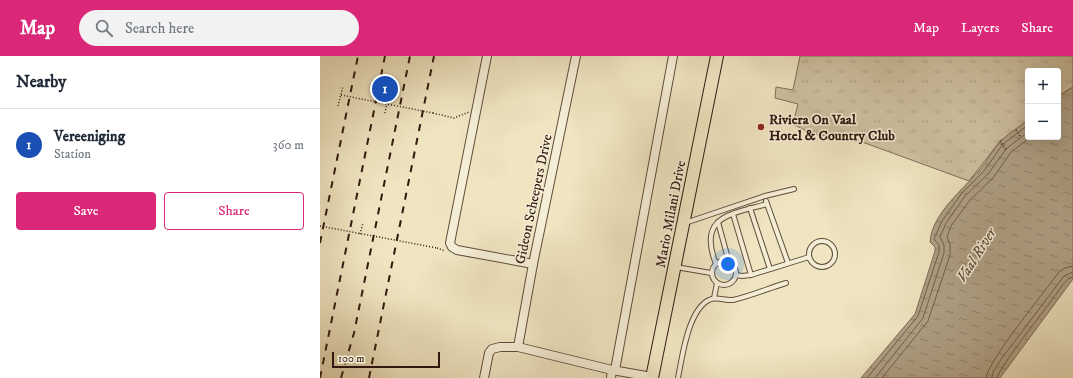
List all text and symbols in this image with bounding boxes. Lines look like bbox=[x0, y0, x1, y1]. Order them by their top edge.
search box bbox=[79, 10, 359, 46]
text: Map bbox=[20, 17, 55, 40]
icon: search bbox=[93, 17, 115, 39]
text: Search here bbox=[125, 19, 194, 38]
text: Map bbox=[913, 19, 939, 37]
text: Layers bbox=[961, 19, 999, 37]
text: Share bbox=[1021, 19, 1053, 37]
map controls bbox=[1025, 68, 1061, 140]
button: + bbox=[1025, 68, 1061, 104]
text: Nearby bbox=[16, 71, 66, 93]
pin: 1 bbox=[372, 74, 398, 104]
button: − bbox=[1025, 104, 1061, 140]
place label: Riviera On Vaal Hotel & Country Club bbox=[769, 111, 895, 145]
marker: Riviera On Vaal Hotel & Country Club bbox=[756, 122, 766, 132]
text: Vereeniging bbox=[54, 127, 125, 146]
street label: Gideon Scheepers Drive bbox=[511, 132, 557, 266]
text: 1 bbox=[27, 137, 31, 153]
text: 360 m bbox=[273, 137, 304, 153]
text: Station bbox=[54, 146, 91, 162]
street label: Mario Milani Drive bbox=[652, 159, 690, 269]
button: Save bbox=[16, 192, 156, 230]
button: Share bbox=[164, 192, 304, 230]
water label: Vaal River bbox=[952, 223, 1001, 286]
your location bbox=[718, 254, 738, 274]
scale bar bbox=[332, 350, 440, 369]
text: 100 m bbox=[338, 352, 364, 366]

